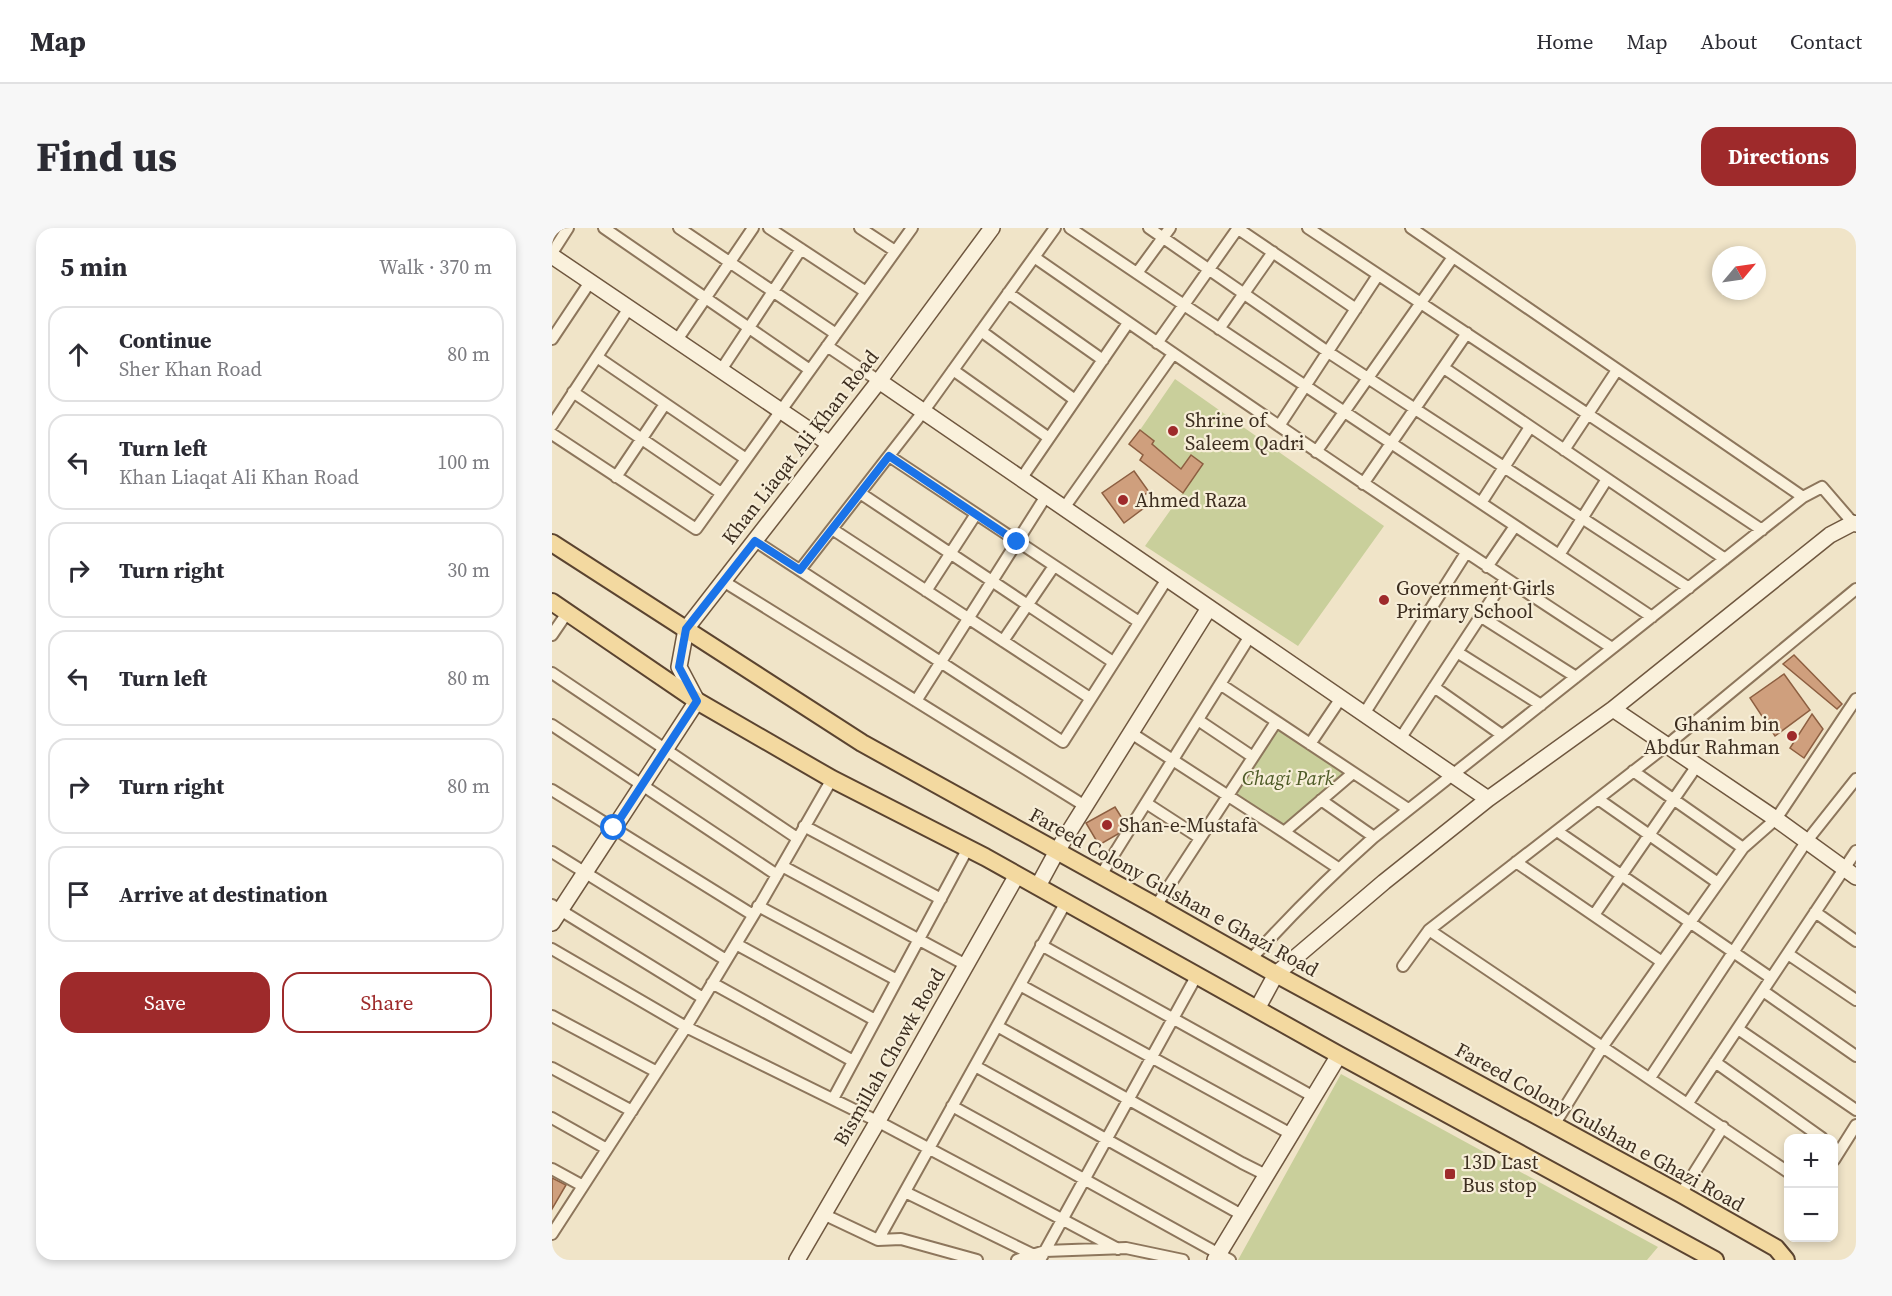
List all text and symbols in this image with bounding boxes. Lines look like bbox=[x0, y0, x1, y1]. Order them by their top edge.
text: Map bbox=[30, 22, 86, 60]
text: Home bbox=[1536, 27, 1594, 56]
text: Map bbox=[1627, 27, 1668, 56]
text: About bbox=[1701, 27, 1757, 56]
text: Contact bbox=[1790, 27, 1862, 56]
text: Find us bbox=[36, 127, 177, 185]
button: Directions bbox=[1701, 127, 1856, 186]
north arrow bbox=[1712, 246, 1766, 300]
text: 5 min bbox=[60, 249, 127, 285]
text: Walk · 370 m bbox=[379, 253, 492, 281]
text: Continue bbox=[119, 325, 212, 355]
icon: ahead bbox=[62, 338, 95, 371]
text: 80 m bbox=[447, 340, 490, 368]
street label: Khan Liaqat Ali Khan Road bbox=[715, 343, 885, 550]
text: Sher Khan Road bbox=[119, 355, 262, 383]
place label: Shrine of Saleem Qadri bbox=[1185, 406, 1305, 457]
marker: Shrine of Saleem Qadri bbox=[1166, 424, 1180, 438]
text: Turn left bbox=[119, 433, 207, 463]
icon: left bbox=[62, 446, 95, 479]
text: 100 m bbox=[437, 448, 490, 476]
text: Khan Liaqat Ali Khan Road bbox=[119, 463, 359, 491]
place label: Ahmed Raza bbox=[1135, 486, 1248, 514]
marker: Ahmed Raza bbox=[1116, 493, 1130, 507]
route end bbox=[1003, 528, 1029, 554]
icon: right bbox=[62, 554, 95, 587]
text: Turn right bbox=[119, 555, 224, 585]
text: 30 m bbox=[447, 556, 490, 584]
place label: Government Girls Primary School bbox=[1396, 574, 1555, 625]
marker: Government Girls Primary School bbox=[1377, 593, 1391, 607]
icon: left bbox=[62, 662, 95, 695]
text: Turn left bbox=[119, 663, 207, 693]
text: 80 m bbox=[447, 664, 490, 692]
place label: Ghanim bin Abdur Rahman bbox=[1644, 710, 1780, 761]
marker: Ghanim bin Abdur Rahman bbox=[1785, 729, 1799, 743]
park label: Chagi Park bbox=[1242, 764, 1335, 792]
icon: right bbox=[62, 770, 95, 803]
text: Turn right bbox=[119, 771, 224, 801]
text: 80 m bbox=[447, 772, 490, 800]
street label: Fareed Colony Gulshan e Ghazi Road bbox=[1024, 801, 1324, 984]
place label: Shan-e-Mustafa bbox=[1119, 811, 1259, 839]
route start bbox=[600, 814, 626, 840]
marker: Shan-e-Mustafa bbox=[1100, 818, 1114, 832]
icon: arrive bbox=[62, 878, 95, 911]
text: Arrive at destination bbox=[119, 879, 328, 909]
street label: Bismillah Chowk Road bbox=[827, 962, 952, 1151]
button: Save bbox=[60, 972, 270, 1033]
button: Share bbox=[282, 972, 492, 1033]
street label: Fareed Colony Gulshan e Ghazi Road bbox=[1450, 1036, 1750, 1219]
map controls bbox=[1784, 1134, 1838, 1242]
button: + bbox=[1784, 1134, 1838, 1188]
place label: 13D Last Bus stop bbox=[1462, 1148, 1539, 1199]
marker: 13D Last Bus stop bbox=[1443, 1167, 1457, 1181]
button: − bbox=[1784, 1188, 1838, 1242]

